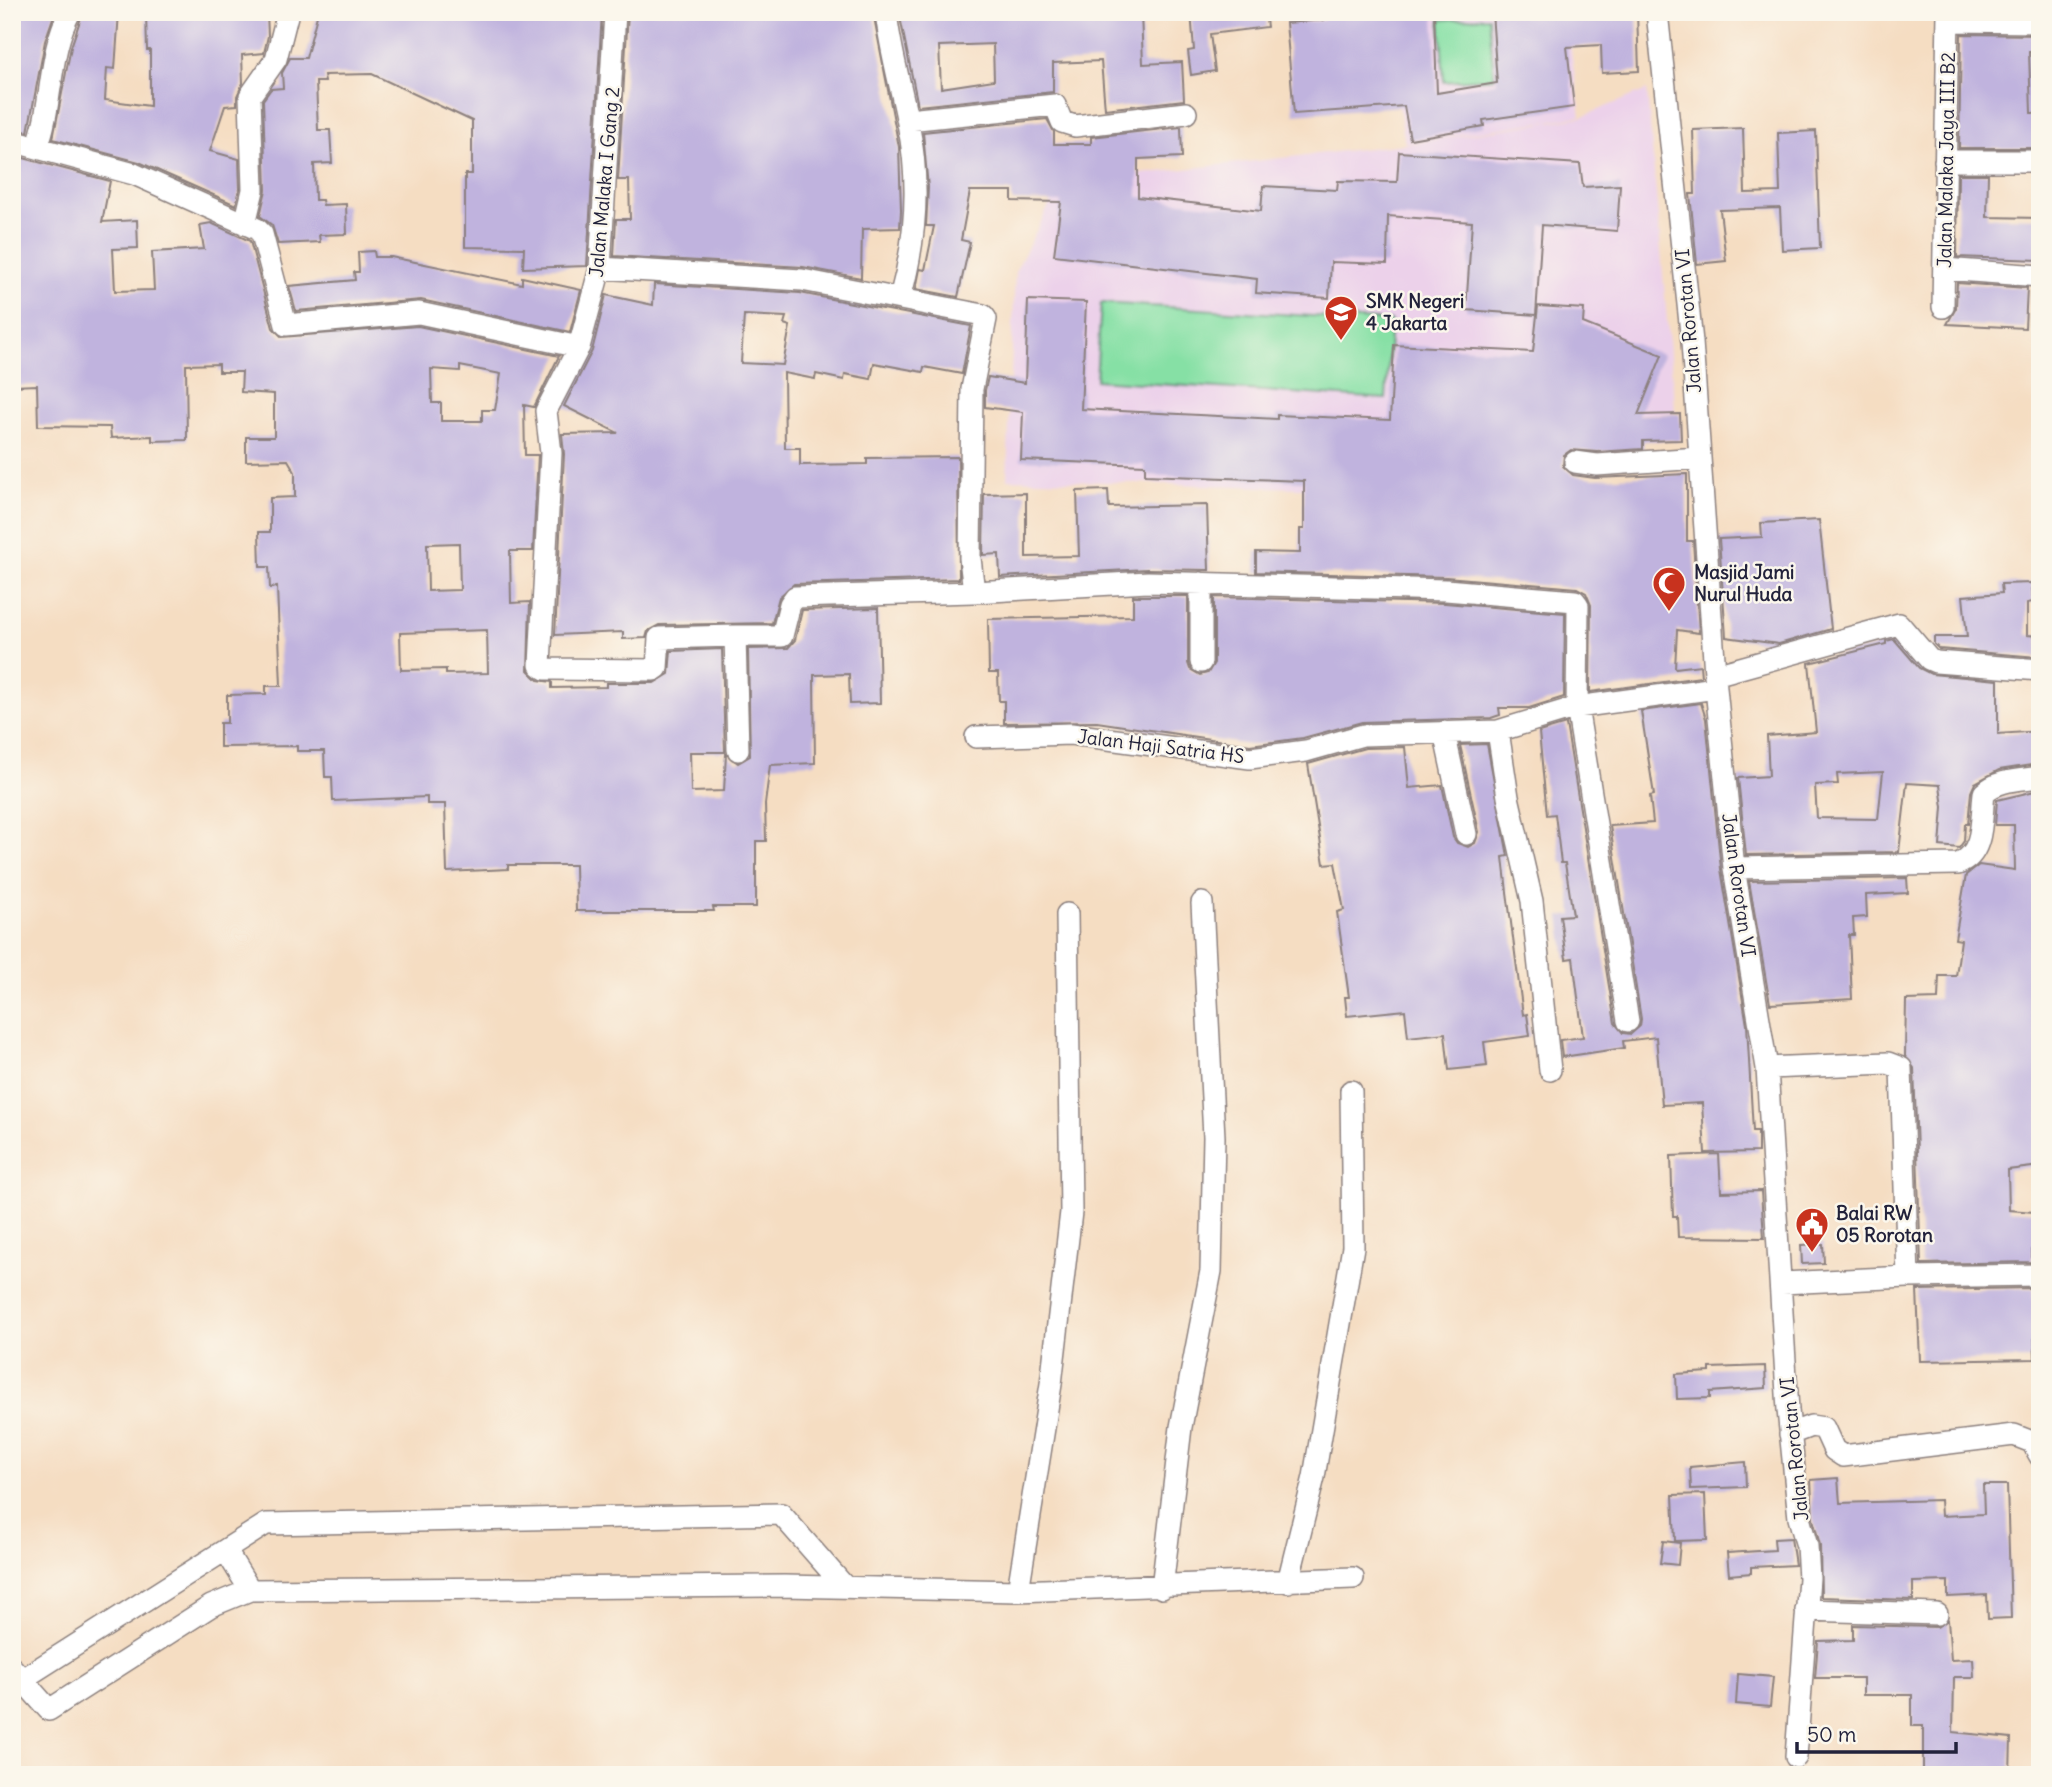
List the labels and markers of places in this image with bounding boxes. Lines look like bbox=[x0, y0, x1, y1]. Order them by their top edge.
place label: SMK Negeri 4 Jakarta bbox=[1366, 289, 1464, 335]
school or university icon: SMK Negeri 4 Jakarta bbox=[1322, 293, 1360, 342]
place label: Masjid Jami Nurul Huda bbox=[1694, 560, 1794, 606]
mosque icon: Masjid Jami Nurul Huda bbox=[1650, 564, 1688, 613]
place label: Balai RW 05 Rorotan bbox=[1836, 1201, 1933, 1247]
public building icon: Balai RW 05 Rorotan bbox=[1793, 1205, 1831, 1254]

